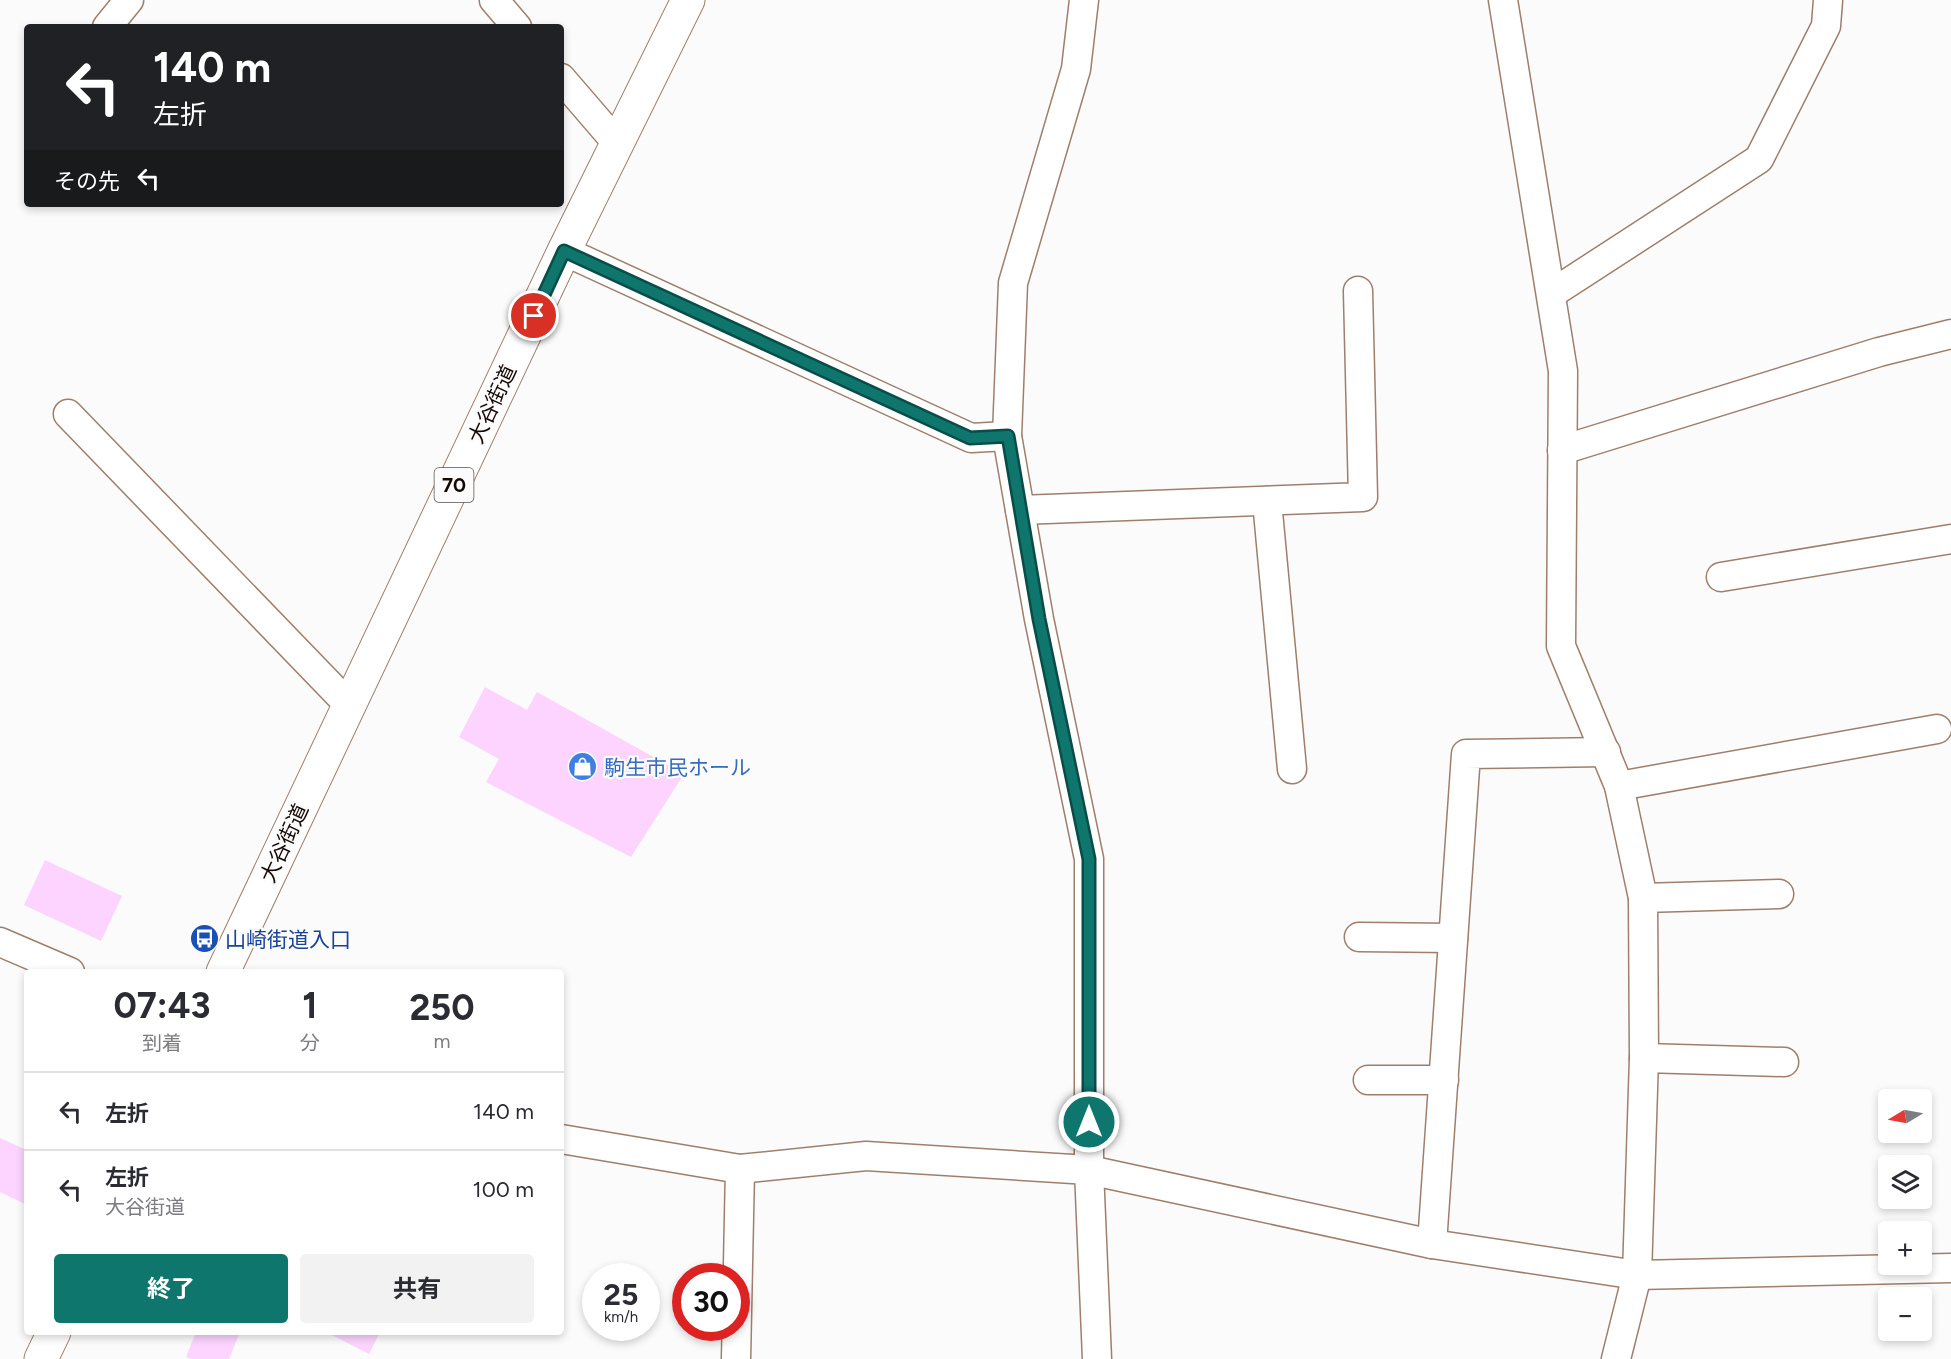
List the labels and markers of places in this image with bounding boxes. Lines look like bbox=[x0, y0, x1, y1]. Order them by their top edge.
pin bbox=[508, 290, 559, 341]
shop icon: 駒生市民ホール bbox=[567, 751, 599, 783]
place label: 駒生市民ホール bbox=[604, 755, 751, 780]
bus stop icon: 山崎街道入口 bbox=[188, 923, 220, 955]
place label: 山崎街道入口 bbox=[225, 927, 351, 952]

